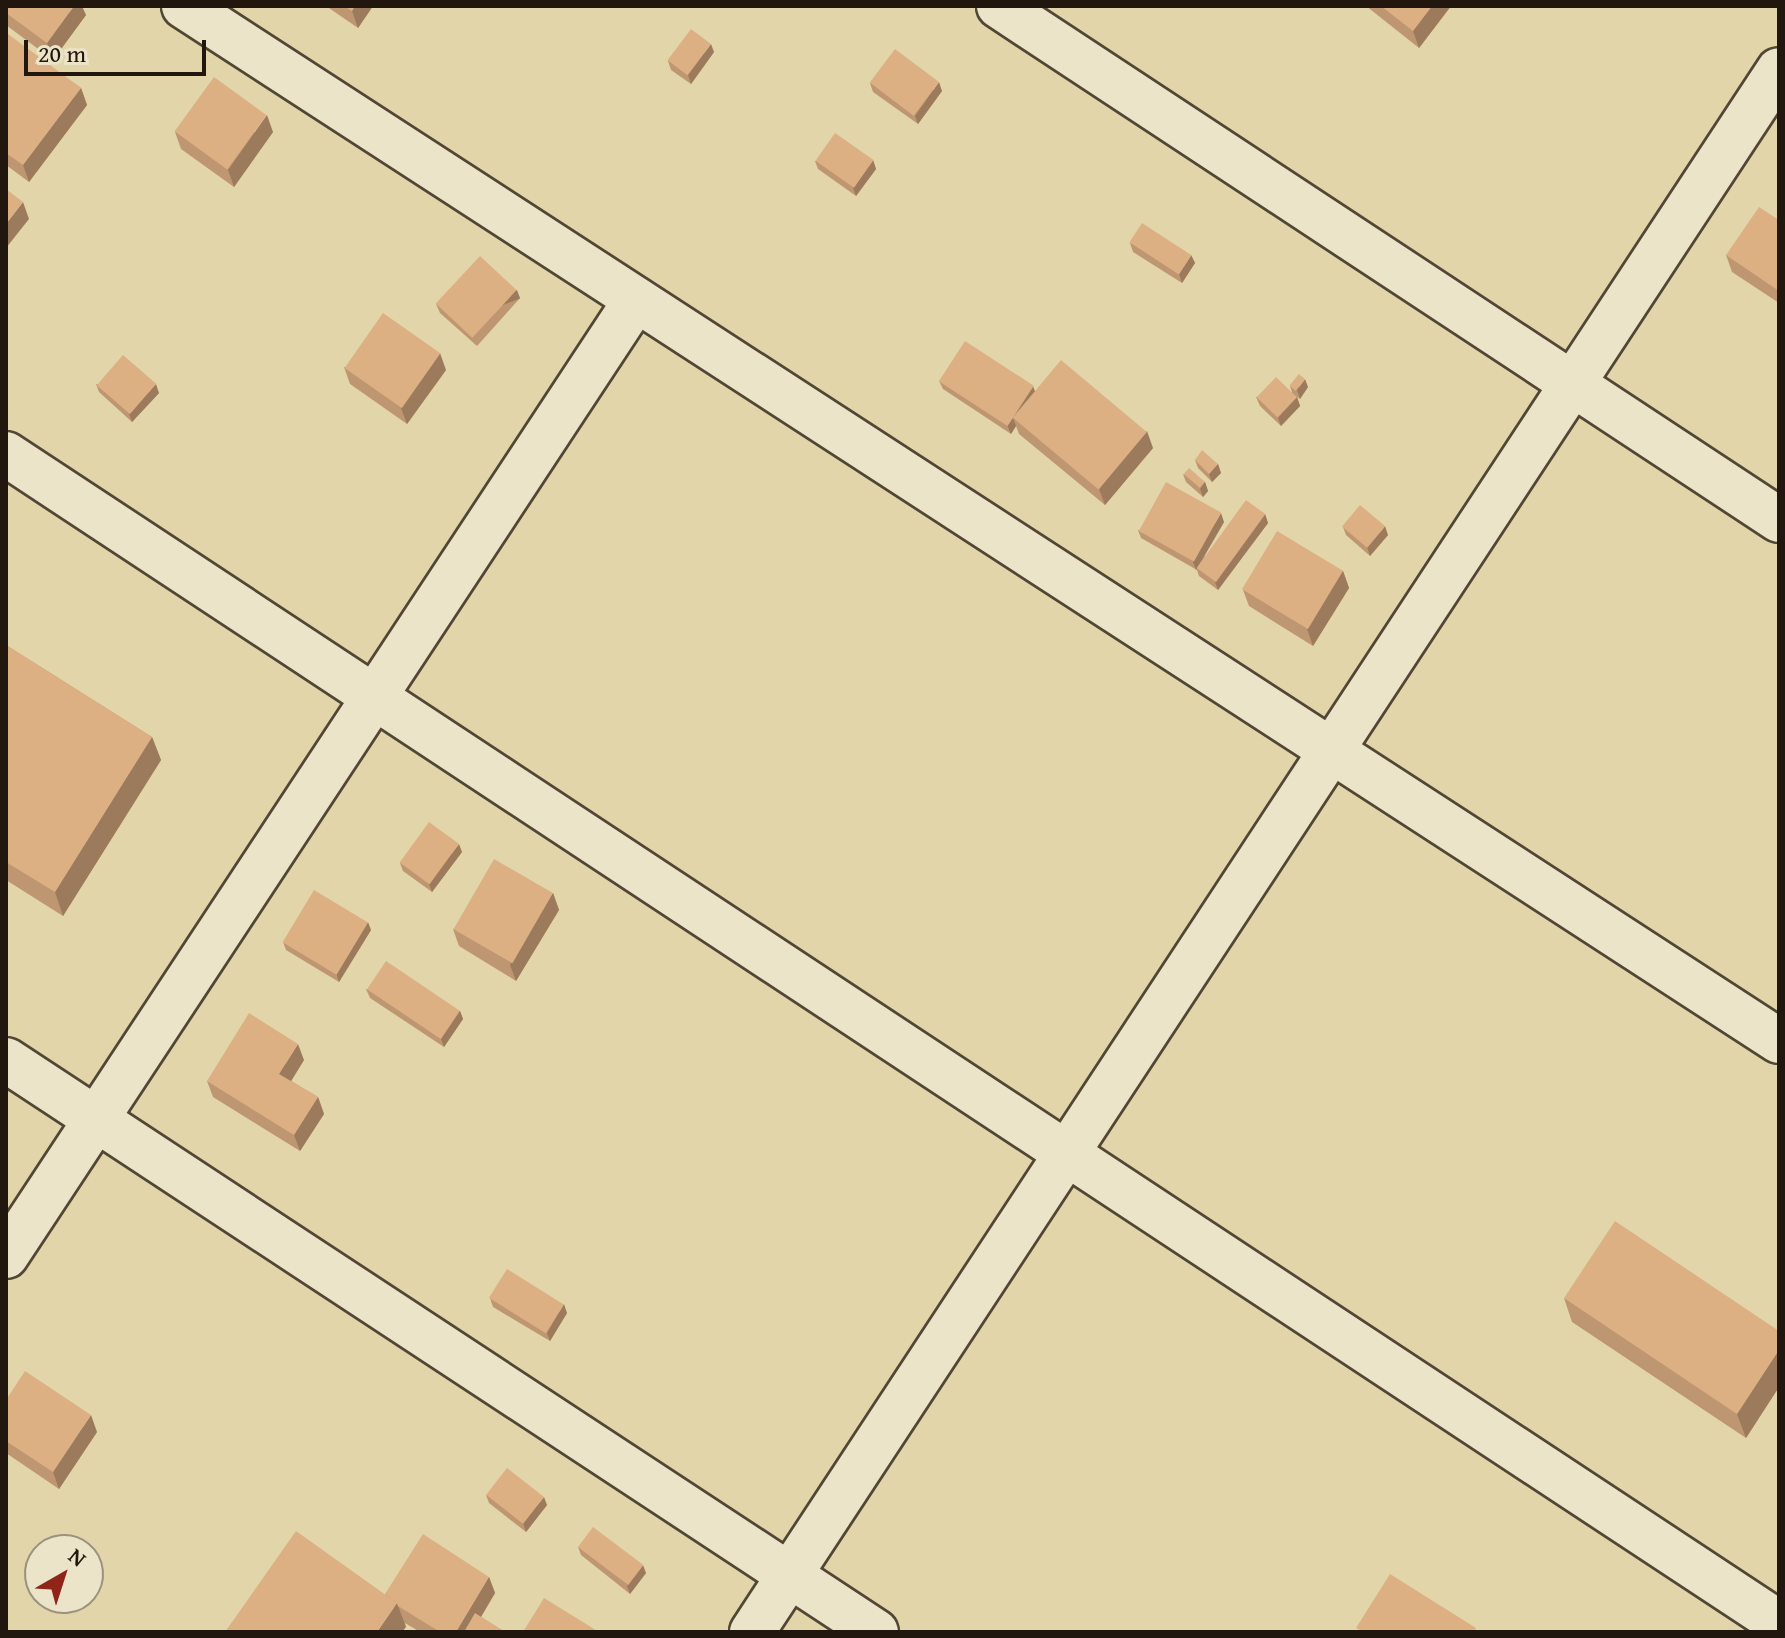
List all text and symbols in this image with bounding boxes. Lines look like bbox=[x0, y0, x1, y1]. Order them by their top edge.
scale bar bbox=[28, 24, 210, 74]
text: 20 m bbox=[38, 36, 86, 71]
north arrow bbox=[24, 1534, 104, 1614]
text: N bbox=[62, 1540, 94, 1574]

